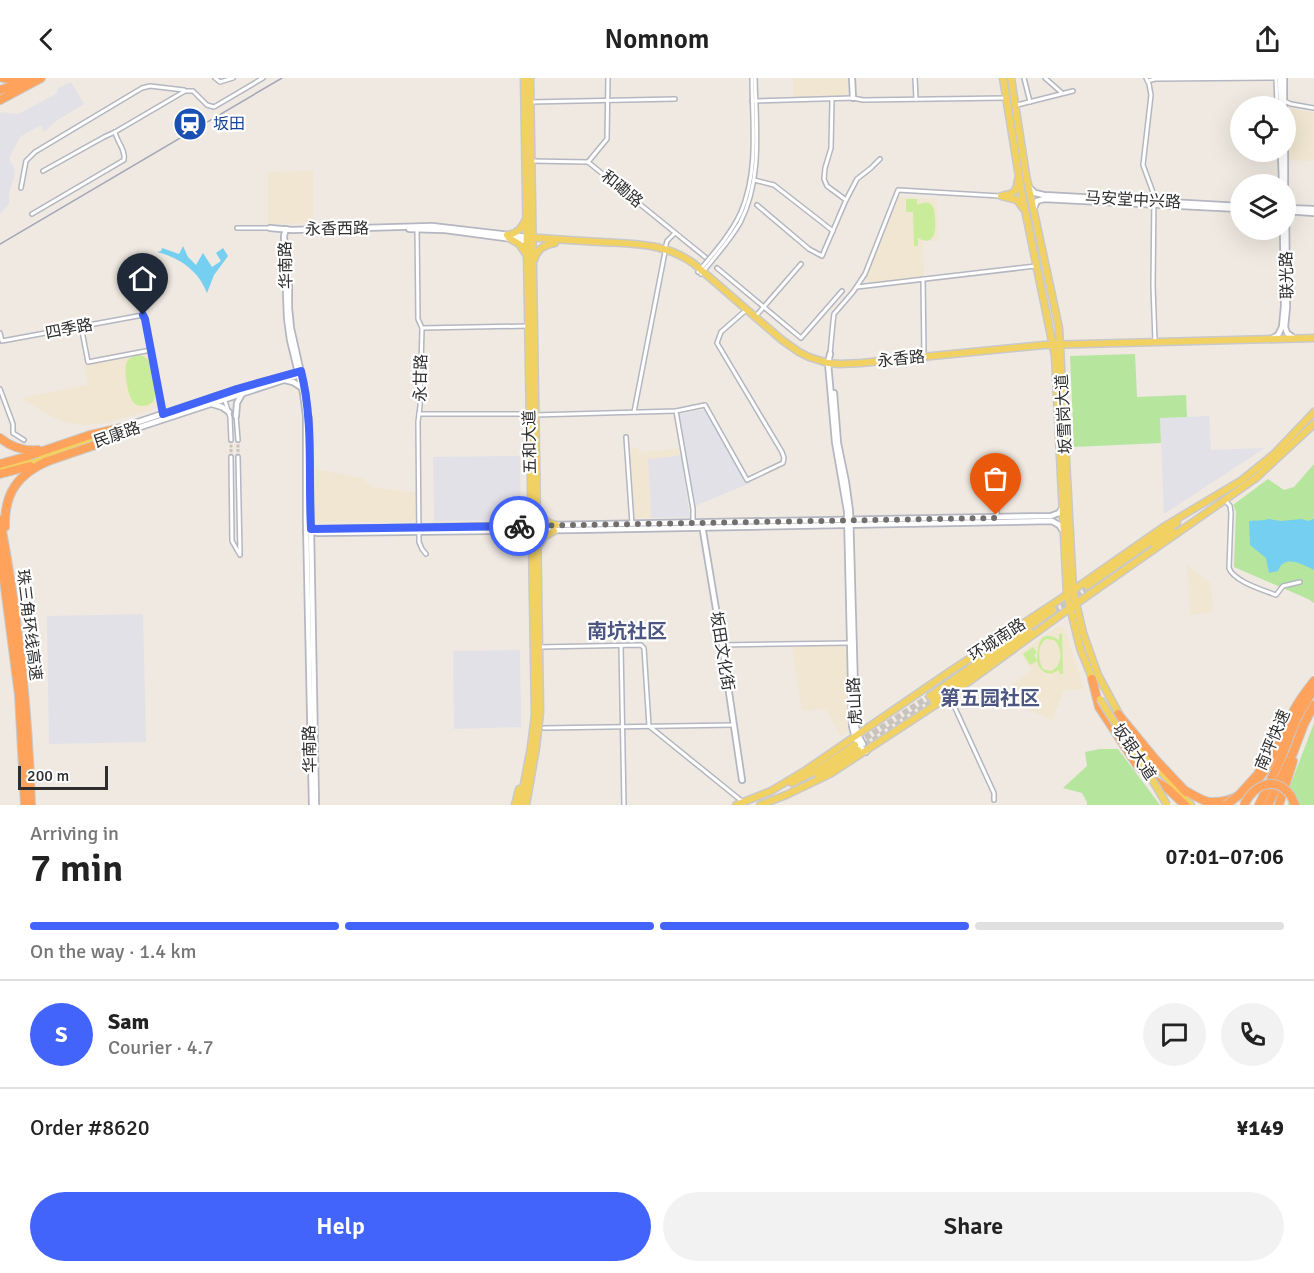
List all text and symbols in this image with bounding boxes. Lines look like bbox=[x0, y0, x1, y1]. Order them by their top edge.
icon: back bbox=[30, 23, 63, 56]
text: Nomnom bbox=[605, 23, 709, 56]
icon: share bbox=[1251, 23, 1284, 56]
map controls bbox=[1230, 96, 1296, 240]
button: locate bbox=[1230, 96, 1296, 162]
station icon: 坂田 bbox=[172, 106, 208, 142]
place label: 坂田 bbox=[213, 114, 245, 134]
street label: 和磡路 bbox=[597, 166, 647, 212]
button: layers bbox=[1230, 174, 1296, 240]
street label: 马安堂中兴路 bbox=[1085, 188, 1181, 212]
street label: 永香西路 bbox=[305, 218, 369, 240]
street label: 华南路 bbox=[276, 241, 296, 289]
street label: 联光路 bbox=[1277, 251, 1297, 299]
pin bbox=[117, 253, 168, 315]
icon: home bbox=[126, 262, 159, 295]
street label: 四季路 bbox=[44, 315, 94, 343]
street label: 永香路 bbox=[876, 347, 926, 371]
street label: 永甘路 bbox=[411, 354, 431, 402]
street label: 坂雪岗大道 bbox=[1052, 374, 1076, 454]
street label: 五和大道 bbox=[519, 410, 541, 474]
street label: 民康路 bbox=[91, 418, 143, 452]
pin bbox=[970, 453, 1021, 515]
icon: bag bbox=[979, 462, 1012, 495]
courier bbox=[489, 496, 549, 556]
icon: bike bbox=[503, 510, 536, 543]
street label: 珠三角环线高速 bbox=[12, 568, 46, 682]
street label: 坂田文化街 bbox=[706, 610, 738, 692]
street label: 环城南路 bbox=[965, 614, 1029, 666]
district label: 南坑社区 bbox=[587, 619, 667, 644]
street label: 虎山路 bbox=[844, 677, 866, 725]
district label: 第五园社区 bbox=[940, 686, 1040, 711]
street label: 南坪快速 bbox=[1251, 707, 1295, 773]
street label: 坂银大道 bbox=[1108, 720, 1160, 784]
street label: 华南路 bbox=[300, 725, 320, 773]
scale bar bbox=[18, 763, 108, 790]
text: 200 m bbox=[27, 766, 69, 786]
text: Arriving in bbox=[30, 821, 119, 846]
text: 07:01–07:06 bbox=[1166, 843, 1284, 870]
text: 7 min bbox=[30, 844, 123, 892]
text: On the way · 1.4 km bbox=[30, 939, 196, 964]
button: chat bbox=[1143, 1003, 1206, 1066]
button: phone bbox=[1221, 1003, 1284, 1066]
text: Sam bbox=[108, 1008, 149, 1035]
text: S bbox=[55, 1021, 68, 1048]
text: Courier · 4.7 bbox=[108, 1035, 214, 1060]
text: Order #8620 bbox=[30, 1114, 150, 1141]
text: ¥149 bbox=[1236, 1114, 1284, 1141]
button: Help bbox=[30, 1192, 651, 1261]
button: Share bbox=[663, 1192, 1284, 1261]

